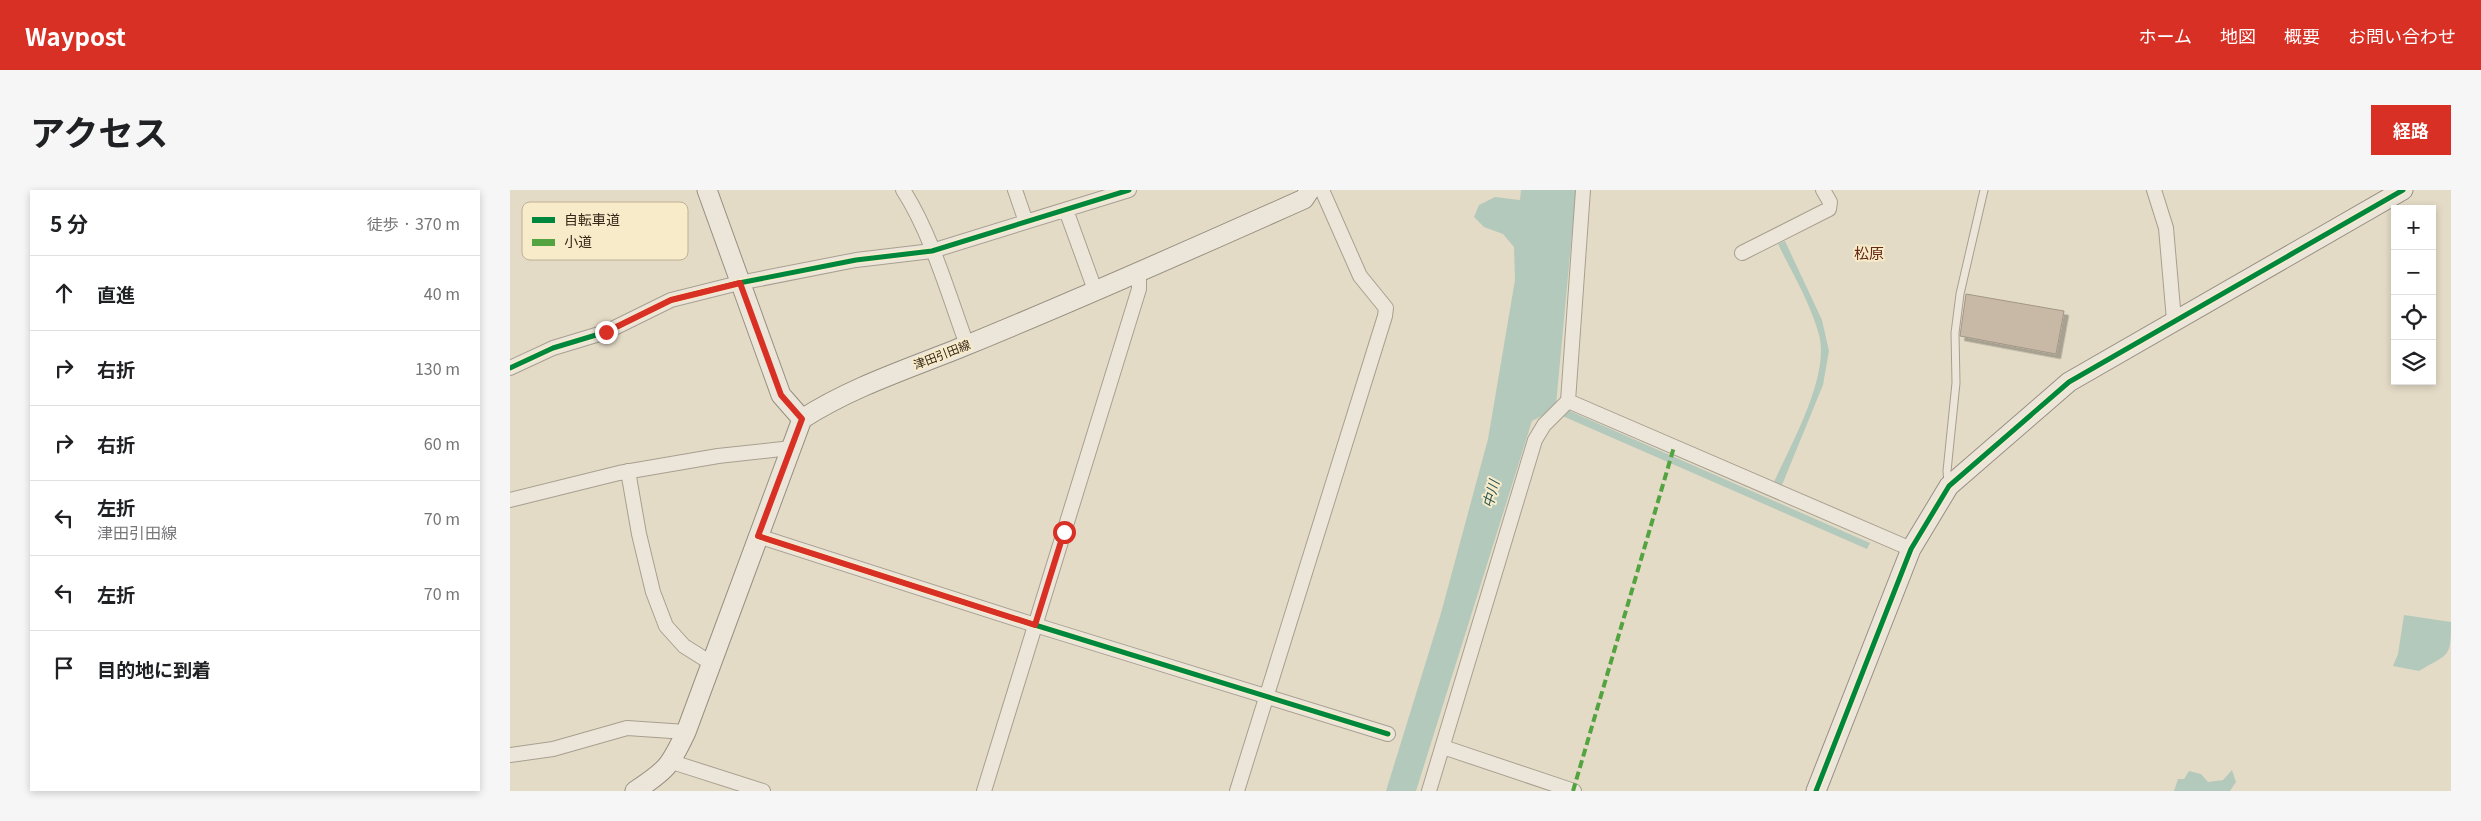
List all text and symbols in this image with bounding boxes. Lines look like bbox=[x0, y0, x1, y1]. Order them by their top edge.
text: Waypost bbox=[25, 18, 126, 53]
text: ホーム bbox=[2139, 22, 2192, 48]
text: 地図 bbox=[2220, 22, 2256, 48]
text: 概要 bbox=[2284, 22, 2320, 48]
text: お問い合わせ bbox=[2348, 22, 2456, 48]
text: アクセス bbox=[30, 105, 168, 156]
button: 経路 bbox=[2371, 105, 2451, 155]
legend bbox=[522, 202, 688, 260]
map controls bbox=[2391, 205, 2436, 385]
button: + bbox=[2391, 205, 2436, 250]
text: 5 分 bbox=[50, 208, 88, 238]
text: 自転車道 bbox=[564, 209, 620, 229]
text: 徒歩 · 370 m bbox=[367, 211, 460, 235]
text: 小道 bbox=[564, 231, 592, 251]
district label: 松原 bbox=[1854, 242, 1884, 263]
button: − bbox=[2391, 250, 2436, 295]
icon: ahead bbox=[50, 279, 78, 307]
text: 直進 bbox=[97, 280, 135, 307]
text: 40 m bbox=[424, 281, 460, 305]
button: locate bbox=[2391, 295, 2436, 340]
route end bbox=[595, 321, 618, 344]
street label: 津田引田線 bbox=[910, 335, 973, 372]
button: layers bbox=[2391, 340, 2436, 385]
icon: right bbox=[50, 354, 78, 382]
text: 右折 bbox=[97, 355, 135, 382]
text: 130 m bbox=[415, 356, 460, 380]
icon: right bbox=[50, 429, 78, 457]
text: 右折 bbox=[97, 430, 135, 457]
text: 60 m bbox=[424, 431, 460, 455]
water label: 中川 bbox=[1477, 476, 1504, 510]
text: 左折 bbox=[97, 493, 135, 520]
icon: left bbox=[50, 504, 78, 532]
text: 70 m bbox=[424, 506, 460, 530]
text: 津田引田線 bbox=[97, 520, 177, 544]
route start bbox=[1053, 521, 1076, 544]
icon: left bbox=[50, 579, 78, 607]
text: 左折 bbox=[97, 580, 135, 607]
text: 70 m bbox=[424, 581, 460, 605]
icon: arrive bbox=[50, 654, 78, 682]
text: 目的地に到着 bbox=[97, 655, 211, 682]

